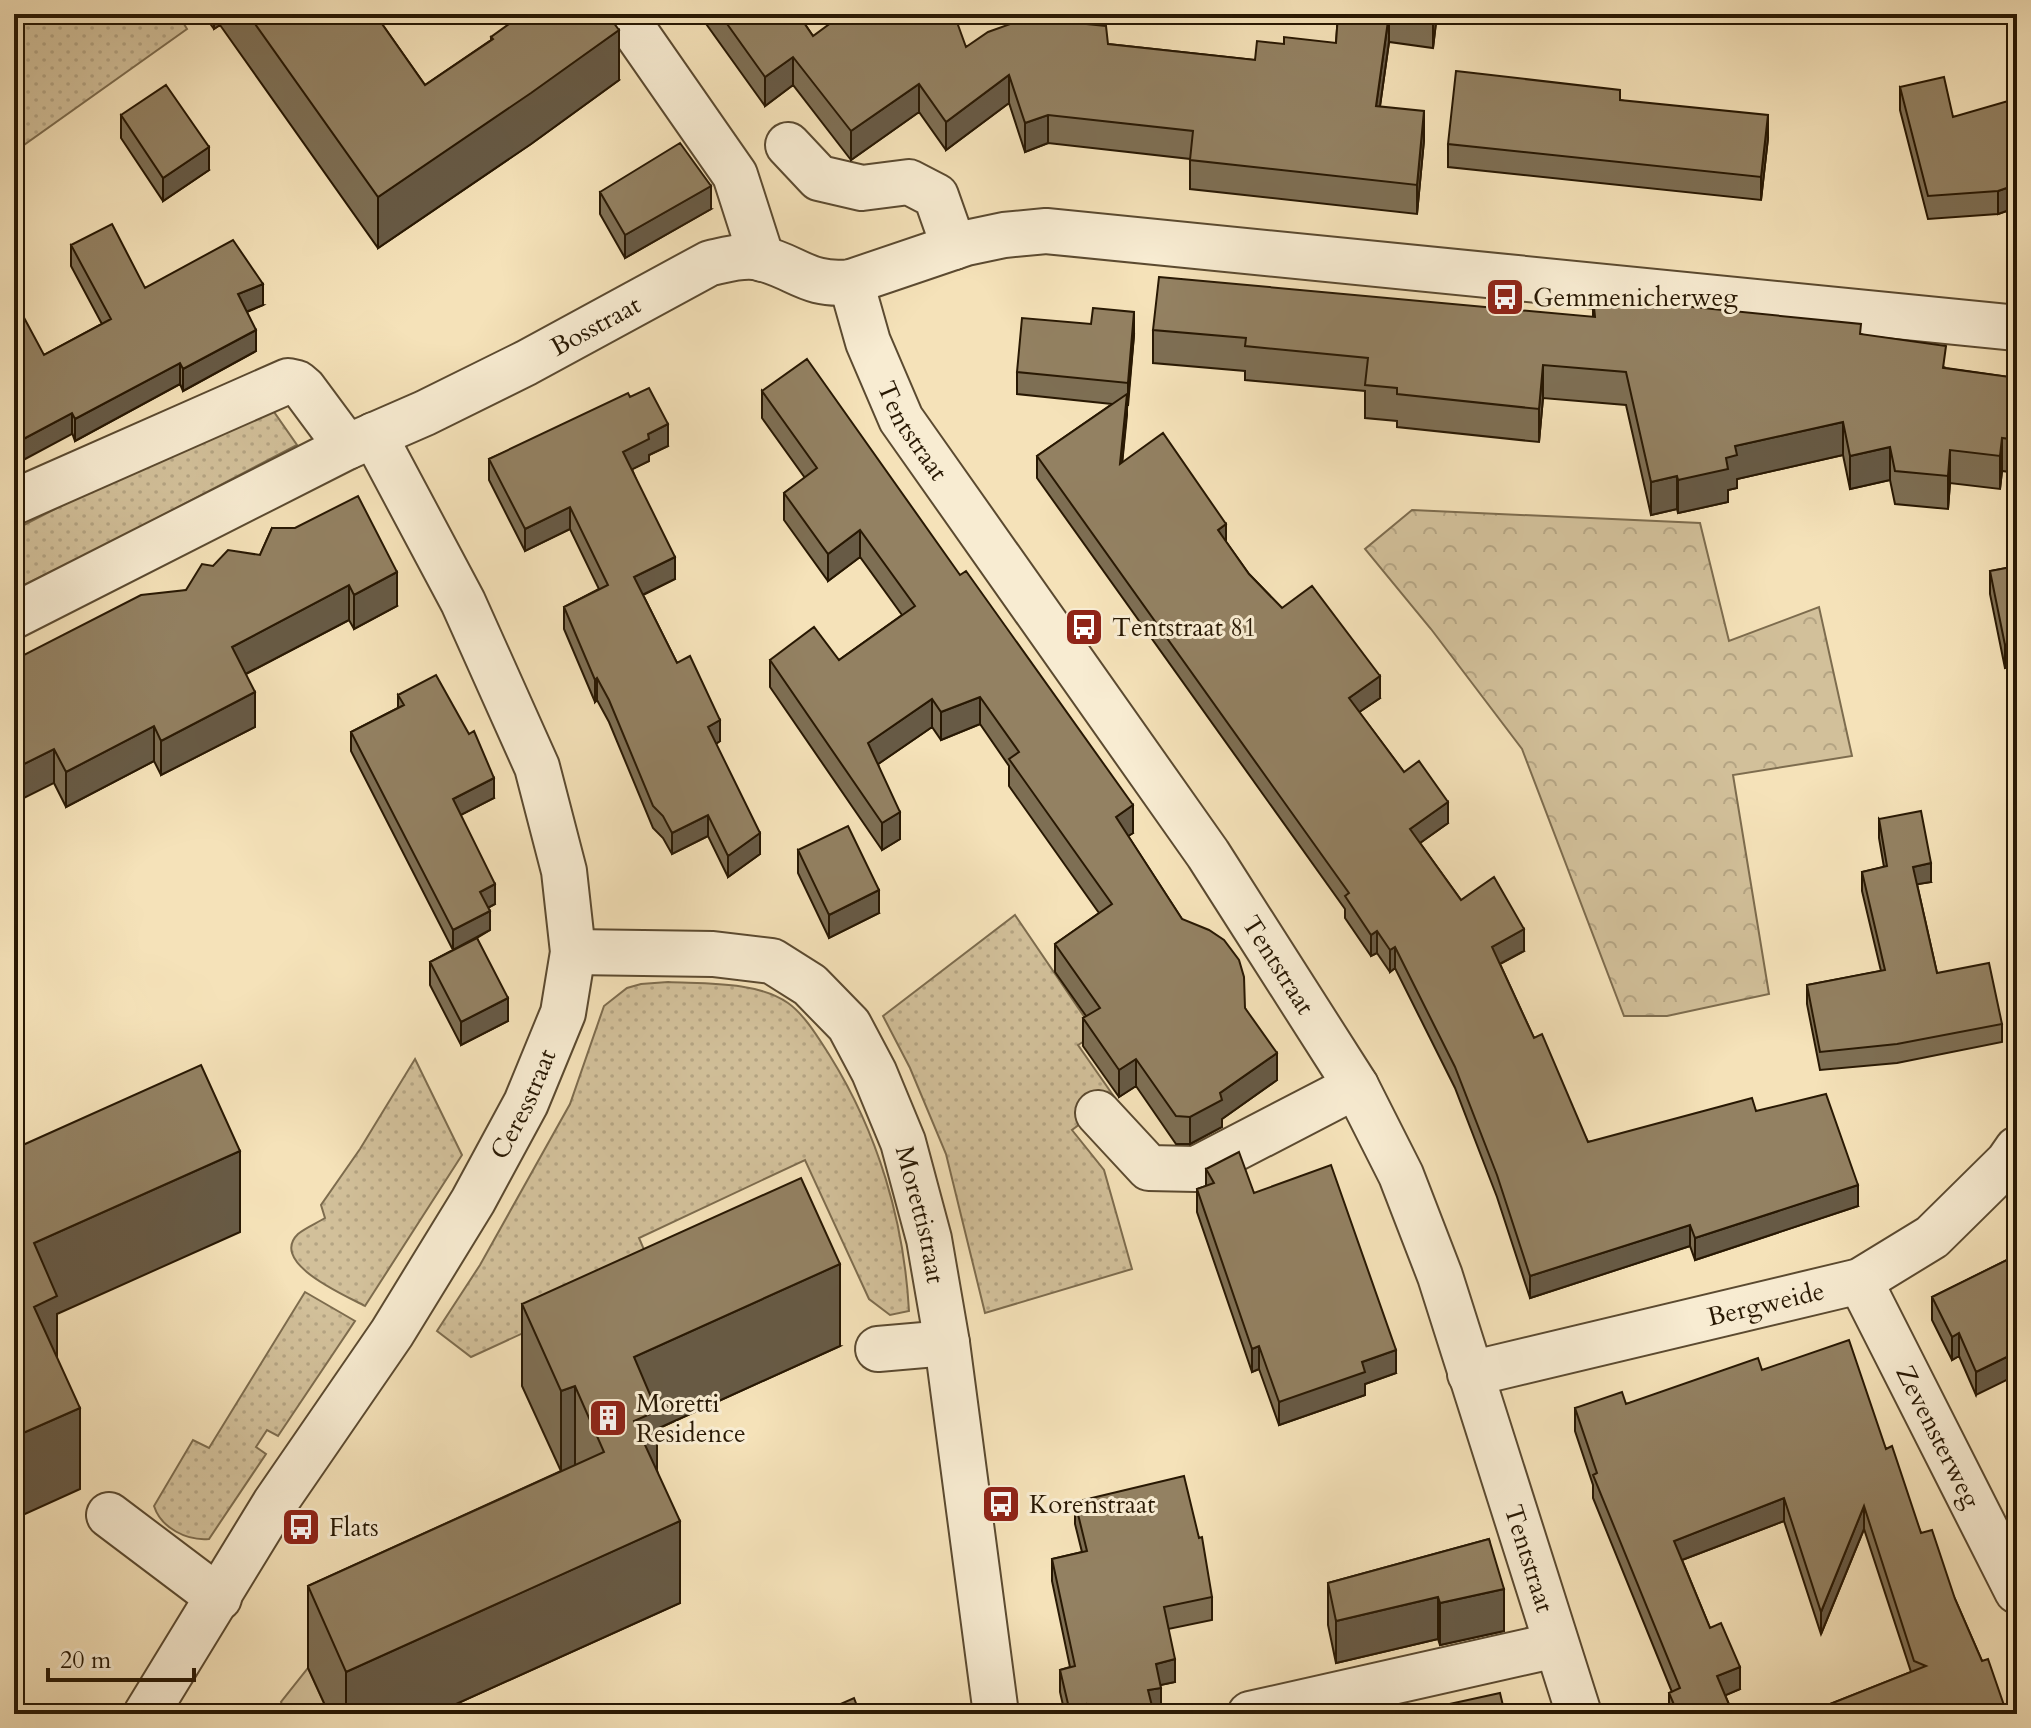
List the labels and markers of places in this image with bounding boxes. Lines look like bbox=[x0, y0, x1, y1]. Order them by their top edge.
bus stop icon: Gemmenicherweg bbox=[1484, 276, 1526, 318]
place label: Gemmenicherweg bbox=[1533, 280, 1738, 315]
bus stop icon: Tentstraat 81 bbox=[1063, 606, 1105, 648]
place label: Tentstraat 81 bbox=[1112, 610, 1257, 645]
place label: Moretti Residence bbox=[636, 1386, 746, 1451]
building icon: Moretti Residence bbox=[587, 1397, 629, 1439]
bus stop icon: Korenstraat bbox=[980, 1483, 1022, 1525]
place label: Korenstraat bbox=[1029, 1487, 1156, 1522]
bus stop icon: Flats bbox=[280, 1506, 322, 1548]
place label: Flats bbox=[329, 1510, 379, 1545]

